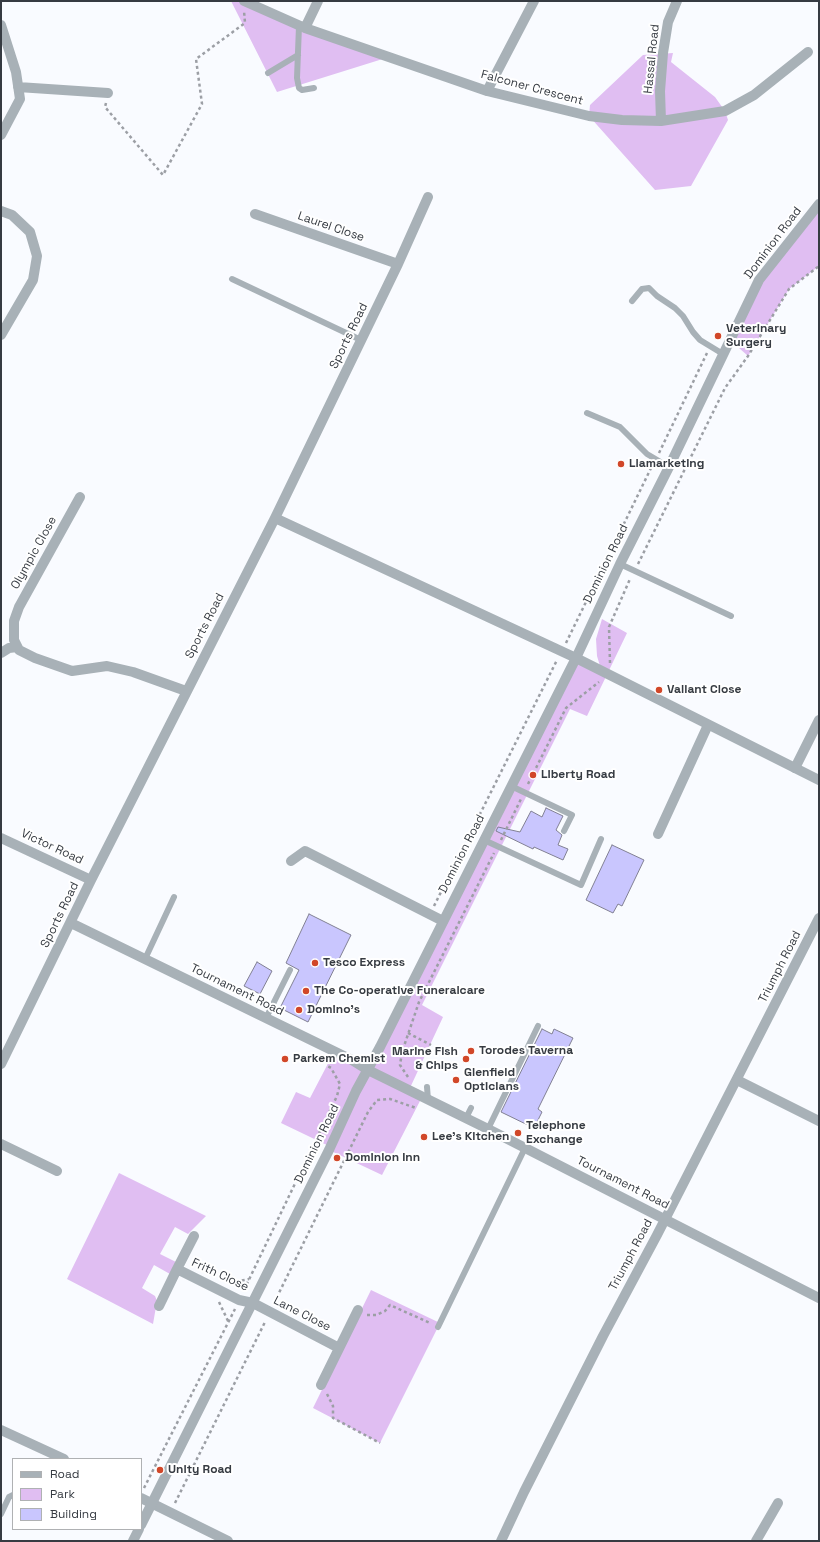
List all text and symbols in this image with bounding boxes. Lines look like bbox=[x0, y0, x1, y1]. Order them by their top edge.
street label: Hassal Road bbox=[641, 24, 663, 94]
street label: Falconer Crescent bbox=[479, 67, 585, 109]
street label: Dominion Road bbox=[741, 204, 805, 282]
street label: Laurel Close bbox=[296, 209, 366, 245]
street label: Sports Road bbox=[327, 301, 371, 371]
place label: Veterinary Surgery bbox=[726, 322, 786, 350]
marker: Veterinary Surgery bbox=[713, 331, 723, 341]
place label: Llamarketing bbox=[629, 457, 704, 471]
marker: Llamarketing bbox=[616, 459, 626, 469]
street label: Olympic Close bbox=[8, 514, 60, 592]
street label: Dominion Road bbox=[581, 522, 631, 606]
street label: Sports Road bbox=[182, 591, 228, 661]
place label: Valiant Close bbox=[667, 683, 742, 697]
marker: Valiant Close bbox=[654, 685, 664, 695]
place label: Liberty Road bbox=[541, 768, 615, 782]
marker: Liberty Road bbox=[528, 770, 538, 780]
street label: Dominion Road bbox=[436, 812, 488, 896]
street label: Victor Road bbox=[19, 826, 85, 868]
street label: Sports Road bbox=[38, 880, 82, 950]
street label: Triumph Road bbox=[756, 929, 804, 1005]
place label: Tesco Express bbox=[323, 956, 405, 970]
marker: Tesco Express bbox=[310, 958, 320, 968]
street label: Tournament Road bbox=[188, 961, 286, 1019]
place label: The Co-operative Funeralcare bbox=[314, 984, 485, 998]
marker: The Co-operative Funeralcare bbox=[301, 986, 311, 996]
place label: Domino's bbox=[307, 1003, 360, 1017]
marker: Domino's bbox=[294, 1005, 304, 1015]
place label: Torodes Taverna bbox=[479, 1044, 573, 1058]
place label: Marine Fish & Chips bbox=[392, 1045, 458, 1073]
marker: Torodes Taverna bbox=[466, 1046, 476, 1056]
place label: Parkem Chemist bbox=[293, 1052, 386, 1066]
marker: Parkem Chemist bbox=[280, 1054, 290, 1064]
marker: Marine Fish & Chips bbox=[461, 1054, 471, 1064]
place label: Glenfield Opticians bbox=[464, 1066, 519, 1094]
marker: Glenfield Opticians bbox=[451, 1075, 461, 1085]
street label: Dominion Road bbox=[292, 1102, 342, 1186]
place label: Telephone Exchange bbox=[526, 1119, 586, 1147]
marker: Telephone Exchange bbox=[513, 1128, 523, 1138]
place label: Lee's Kitchen bbox=[432, 1130, 510, 1144]
marker: Lee's Kitchen bbox=[419, 1132, 429, 1142]
place label: Dominion Inn bbox=[345, 1151, 420, 1165]
marker: Dominion Inn bbox=[332, 1153, 342, 1163]
street label: Tournament Road bbox=[574, 1153, 672, 1213]
street label: Triumph Road bbox=[606, 1217, 656, 1293]
street label: Frith Close bbox=[189, 1256, 251, 1294]
street label: Lane Close bbox=[271, 1293, 333, 1335]
legend bbox=[12, 1458, 142, 1530]
place label: Unity Road bbox=[168, 1463, 232, 1477]
marker: Unity Road bbox=[155, 1465, 165, 1475]
text: Road bbox=[50, 1466, 79, 1482]
text: Park bbox=[50, 1486, 75, 1502]
text: Building bbox=[50, 1506, 97, 1522]

